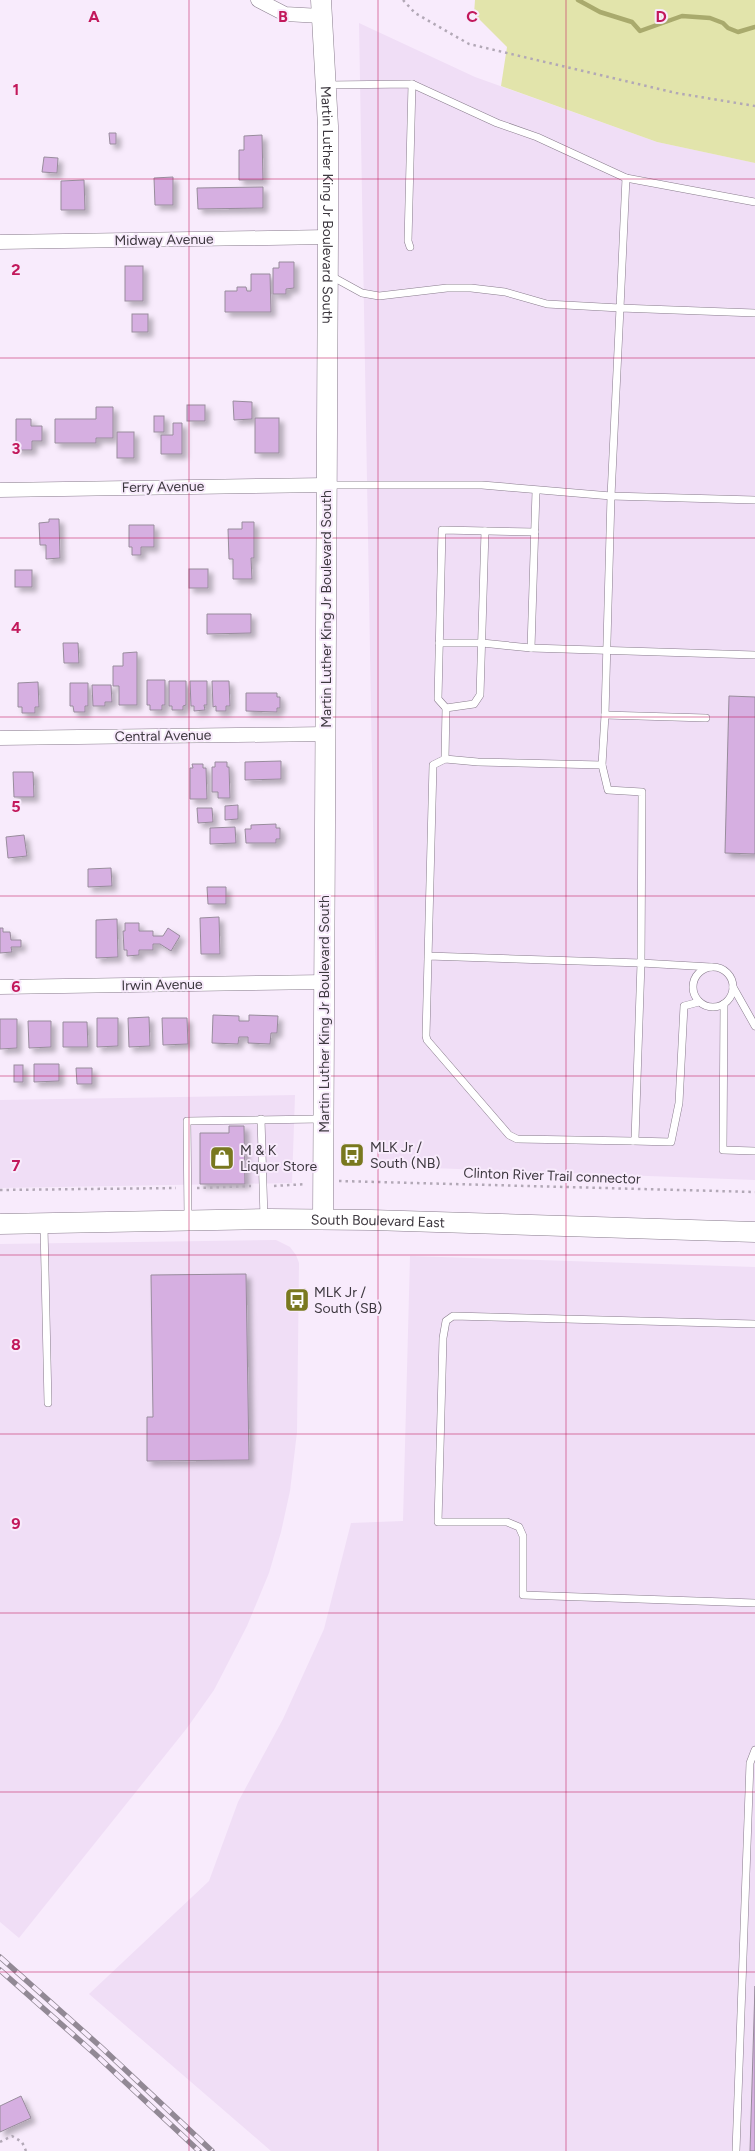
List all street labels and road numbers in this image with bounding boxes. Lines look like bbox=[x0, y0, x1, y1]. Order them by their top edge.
street label: Martin Luther King Jr Boulevard South bbox=[317, 86, 337, 324]
street label: Midway Avenue bbox=[114, 231, 214, 249]
street label: Ferry Avenue bbox=[121, 478, 205, 496]
street label: Martin Luther King Jr Boulevard South bbox=[318, 490, 335, 728]
street label: Central Avenue bbox=[115, 727, 212, 745]
street label: Martin Luther King Jr Boulevard South bbox=[316, 895, 333, 1133]
street label: Irwin Avenue bbox=[121, 976, 203, 994]
street label: Clinton River Trail connector bbox=[463, 1164, 641, 1188]
street label: South Boulevard East bbox=[311, 1211, 445, 1231]

